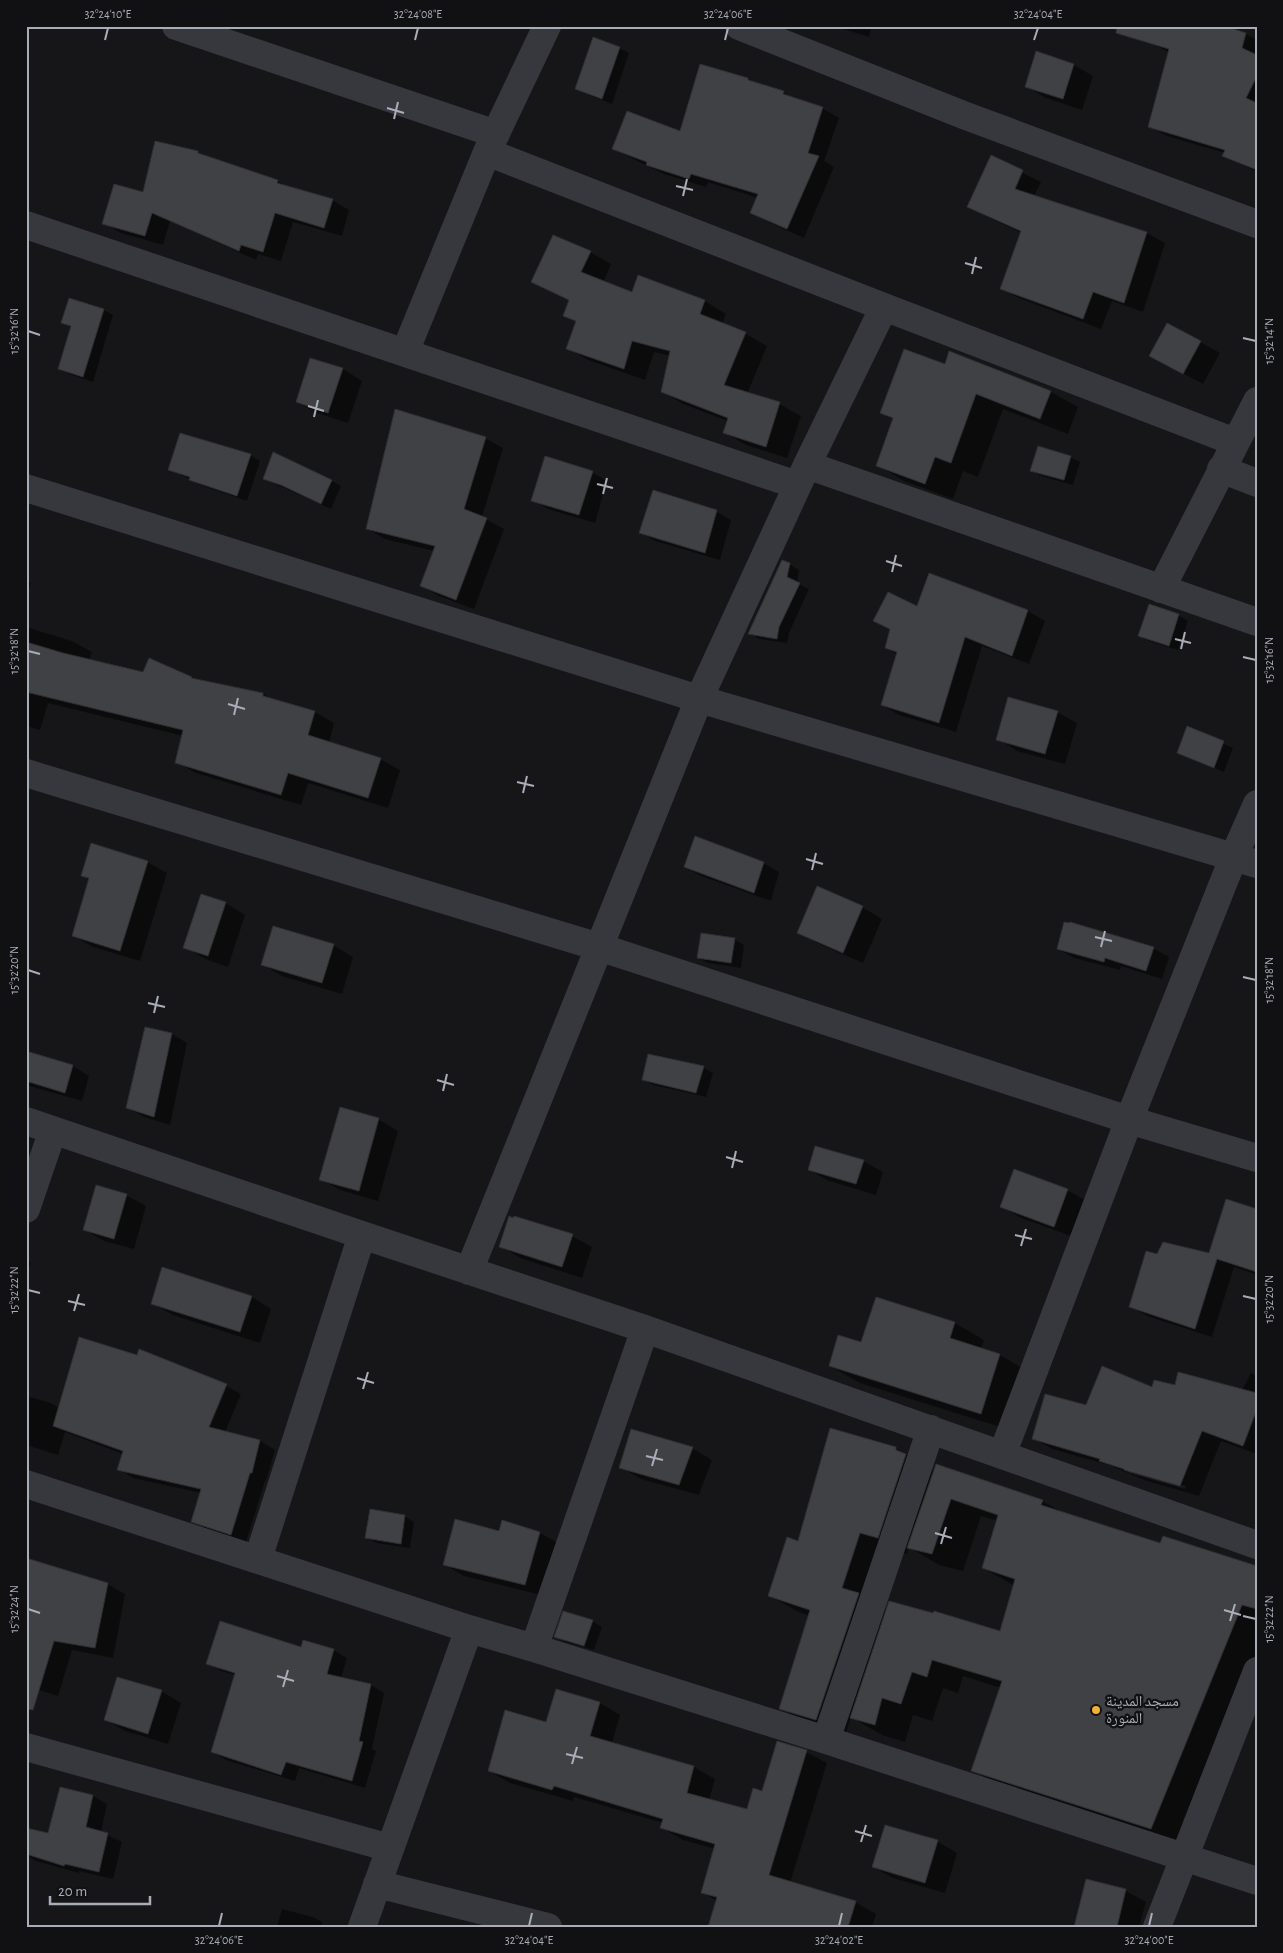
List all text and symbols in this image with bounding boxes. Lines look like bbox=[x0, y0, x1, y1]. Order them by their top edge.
text: 32°24'10"E bbox=[85, 8, 132, 20]
text: 32°24'08"E bbox=[394, 8, 442, 20]
text: 32°24'06"E bbox=[704, 8, 752, 20]
text: 32°24'04"E bbox=[1014, 8, 1062, 20]
text: 15°32'16"N bbox=[8, 308, 20, 354]
text: 15°32'14"N bbox=[1263, 318, 1275, 364]
text: 15°32'18"N bbox=[8, 628, 20, 674]
text: 15°32'16"N bbox=[1263, 637, 1275, 683]
text: 15°32'20"N bbox=[8, 946, 20, 994]
text: 15°32'18"N bbox=[1263, 957, 1275, 1003]
text: 15°32'22"N bbox=[8, 1266, 20, 1314]
text: 15°32'20"N bbox=[1263, 1275, 1275, 1323]
text: 15°32'24"N bbox=[8, 1585, 20, 1633]
text: 15°32'22"N bbox=[1263, 1595, 1275, 1643]
place label: مسجد المدينة المنورة bbox=[1106, 1694, 1179, 1727]
marker: مسجد المدينة المنورة bbox=[1090, 1704, 1102, 1716]
scale bar bbox=[50, 1873, 150, 1905]
text: 20 m bbox=[58, 1884, 87, 1899]
text: 32°24'06"E bbox=[195, 1934, 243, 1946]
text: 32°24'04"E bbox=[505, 1934, 553, 1946]
text: 32°24'02"E bbox=[815, 1934, 863, 1946]
text: 32°24'00"E bbox=[1125, 1934, 1174, 1946]

